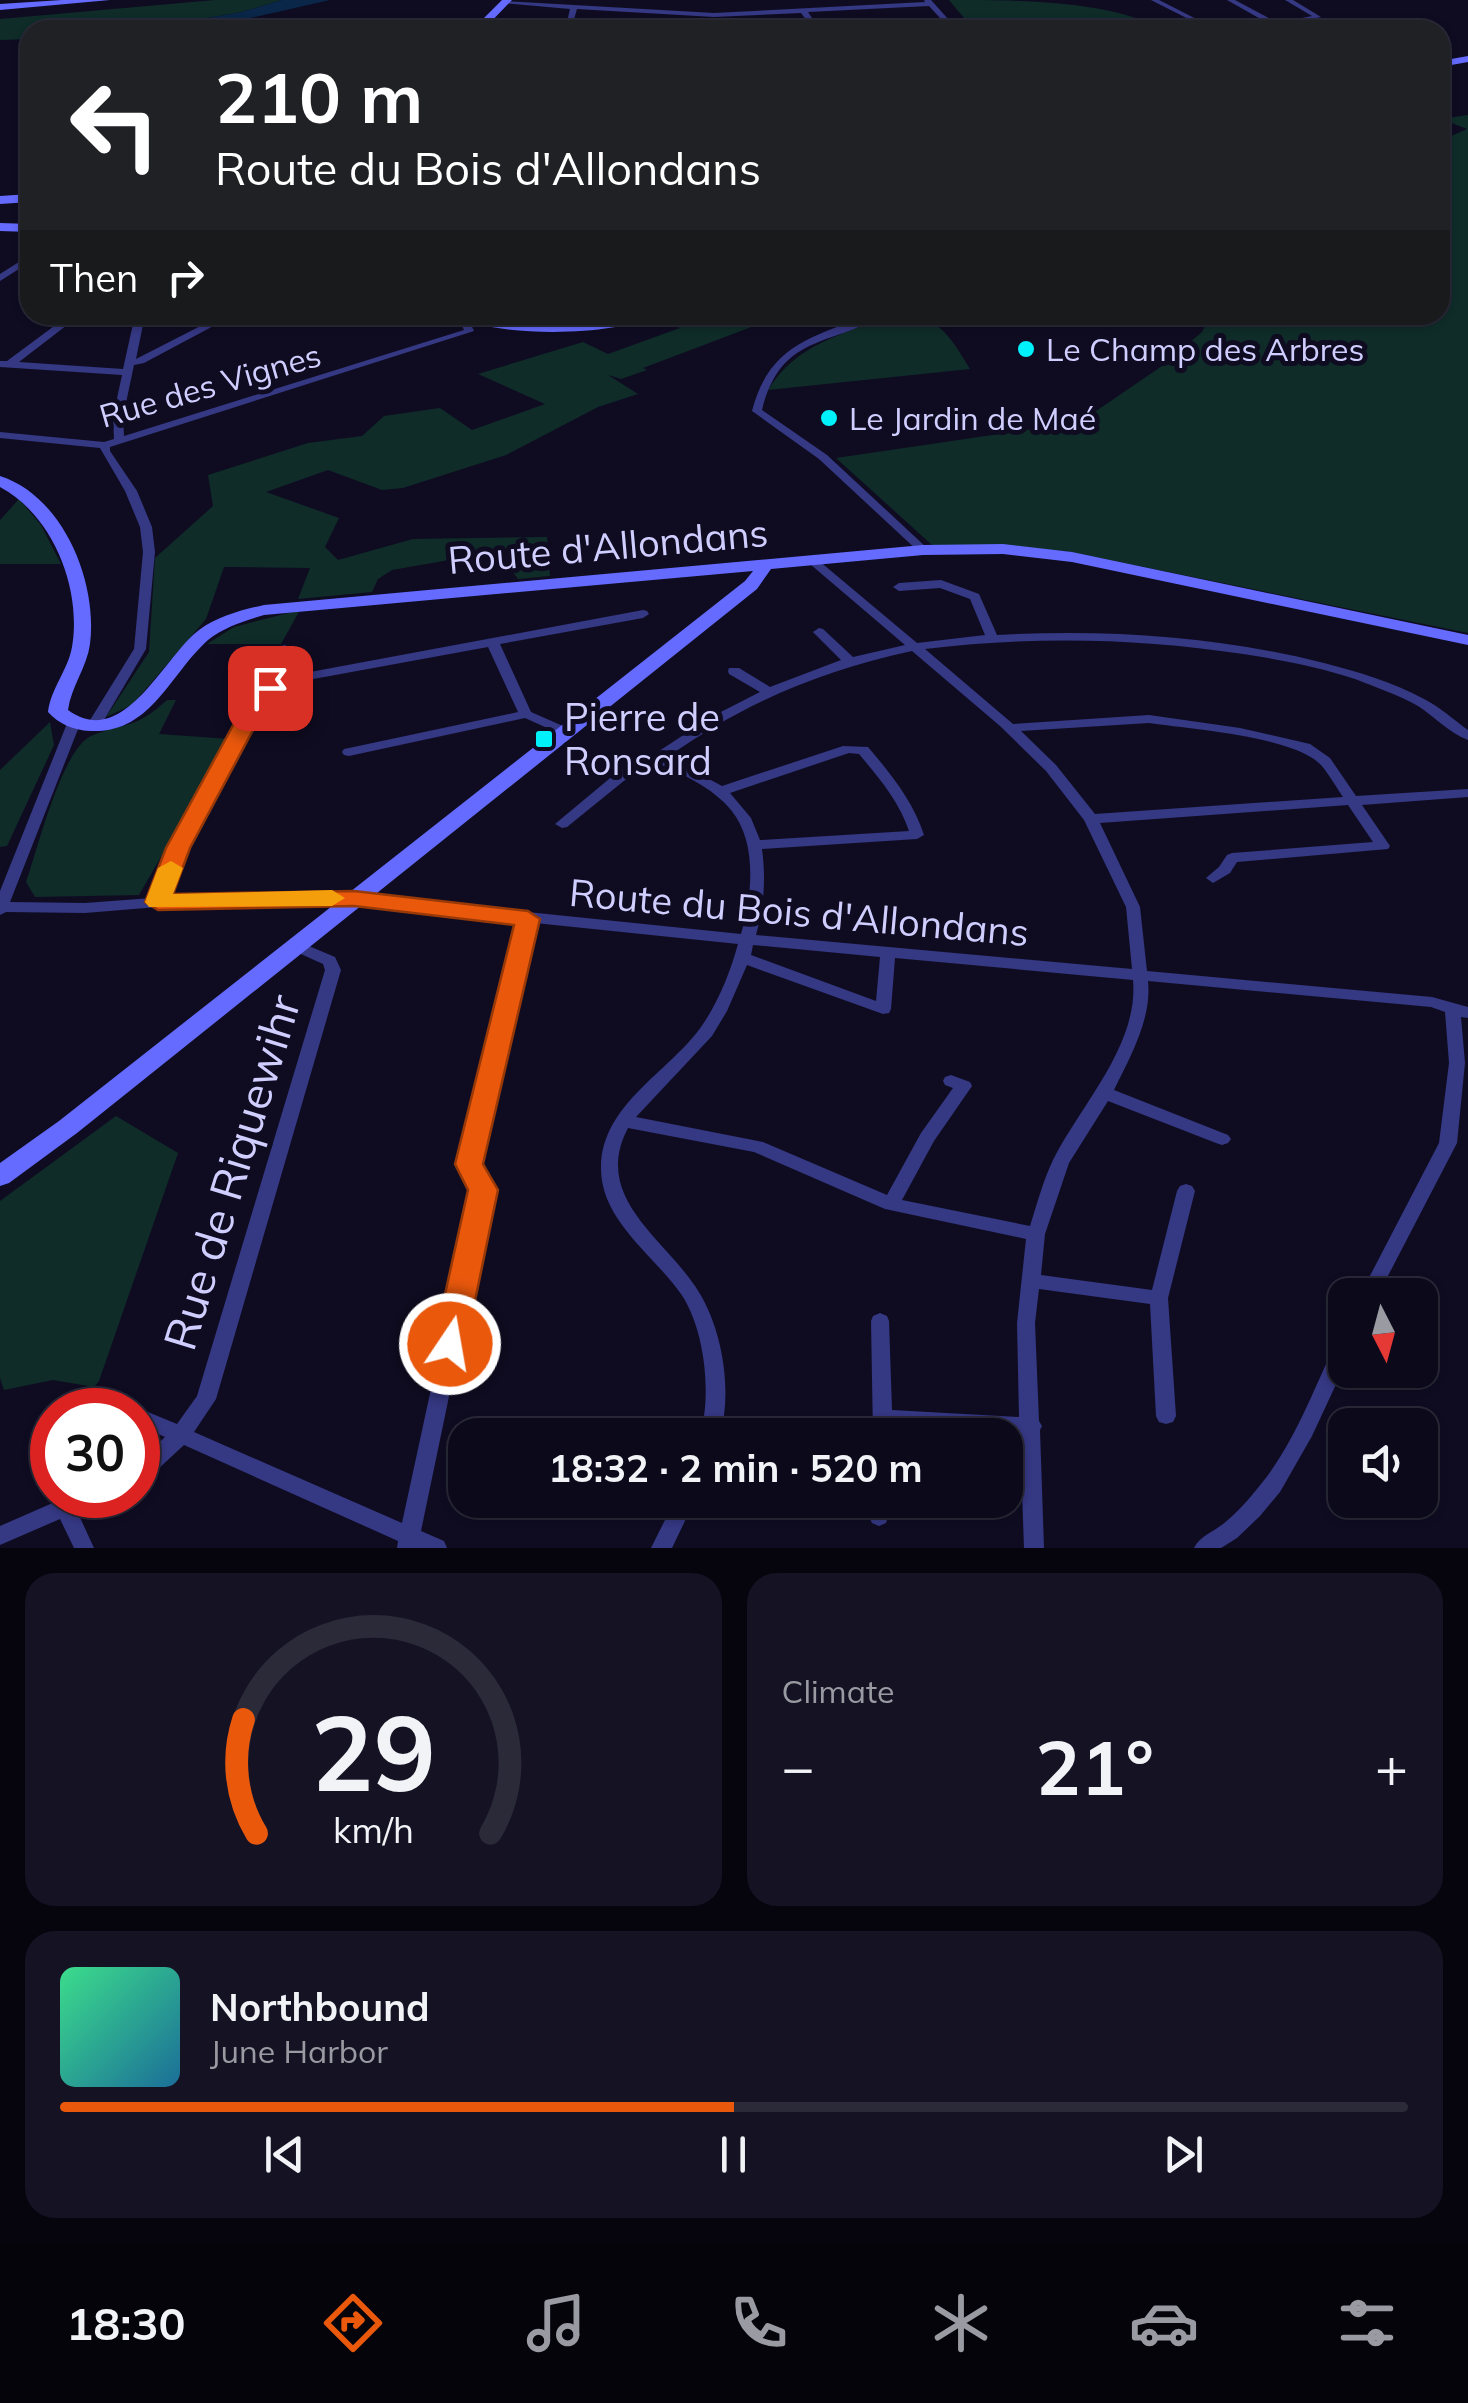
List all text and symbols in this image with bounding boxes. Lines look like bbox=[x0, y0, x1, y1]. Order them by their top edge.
text: 210 m bbox=[215, 53, 423, 141]
icon: left bbox=[50, 60, 180, 190]
text: Route du Bois d'Allondans bbox=[215, 140, 761, 196]
icon: right bbox=[158, 250, 213, 305]
text: Then bbox=[50, 254, 138, 302]
place label: Le Champ des Arbres bbox=[1046, 329, 1364, 369]
street label: Rue des Vignes bbox=[95, 334, 325, 436]
marker: Le Champ des Arbres bbox=[1015, 338, 1037, 360]
place label: Le Jardin de Maé bbox=[849, 398, 1096, 438]
marker: Le Jardin de Maé bbox=[818, 407, 840, 429]
street label: Route d'Allondans bbox=[446, 508, 770, 584]
pin bbox=[228, 646, 313, 731]
icon: arrive bbox=[243, 661, 298, 716]
place label: Pierre de Ronsard bbox=[564, 693, 720, 785]
marker: Pierre de Ronsard bbox=[533, 728, 555, 750]
street label: Route du Bois d'Allondans bbox=[567, 868, 1031, 956]
street label: Rue de Riquewihr bbox=[150, 987, 312, 1356]
north arrow bbox=[1328, 1278, 1438, 1388]
map controls bbox=[1328, 1278, 1438, 1518]
position arrow bbox=[398, 1292, 502, 1396]
speed limit sign: 30 bbox=[30, 1388, 160, 1518]
button: sound bbox=[1328, 1408, 1438, 1518]
text: 18:32 · 2 min · 520 m bbox=[548, 1444, 923, 1492]
text: Climate bbox=[782, 1671, 894, 1711]
text: 29 bbox=[311, 1686, 436, 1817]
text: 21° bbox=[1036, 1720, 1154, 1814]
text: − bbox=[782, 1732, 815, 1801]
text: + bbox=[1375, 1732, 1408, 1801]
text: km/h bbox=[333, 1807, 414, 1852]
text: Northbound bbox=[210, 1983, 430, 2031]
text: June Harbor bbox=[210, 2031, 388, 2071]
icon: previous bbox=[257, 2127, 312, 2182]
icon: pause bbox=[706, 2127, 761, 2182]
icon: next bbox=[1156, 2127, 1211, 2182]
icon: directions bbox=[318, 2288, 388, 2358]
icon: music bbox=[521, 2288, 591, 2358]
icon: phone bbox=[724, 2288, 794, 2358]
icon: climate bbox=[926, 2288, 996, 2358]
icon: car bbox=[1129, 2288, 1199, 2358]
icon: filters bbox=[1332, 2288, 1402, 2358]
text: 18:30 bbox=[66, 2295, 186, 2351]

